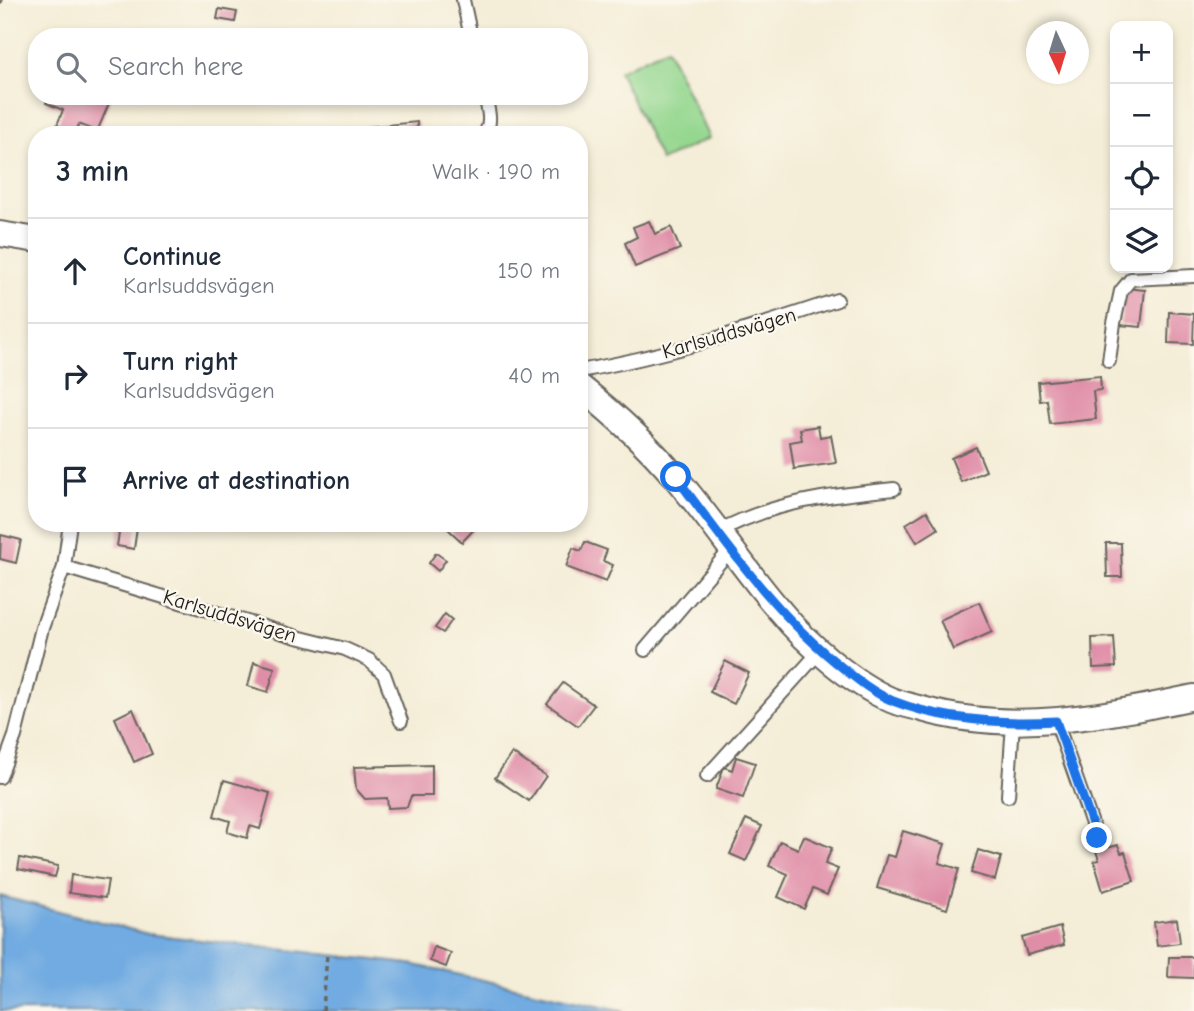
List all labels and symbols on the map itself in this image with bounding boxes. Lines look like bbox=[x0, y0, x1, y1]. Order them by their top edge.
north arrow bbox=[1026, 21, 1089, 84]
street label: Karlsuddsvägen bbox=[659, 302, 799, 364]
route start bbox=[660, 461, 691, 492]
street label: Karlsuddsvägen bbox=[160, 584, 300, 648]
route end bbox=[1081, 822, 1112, 853]

